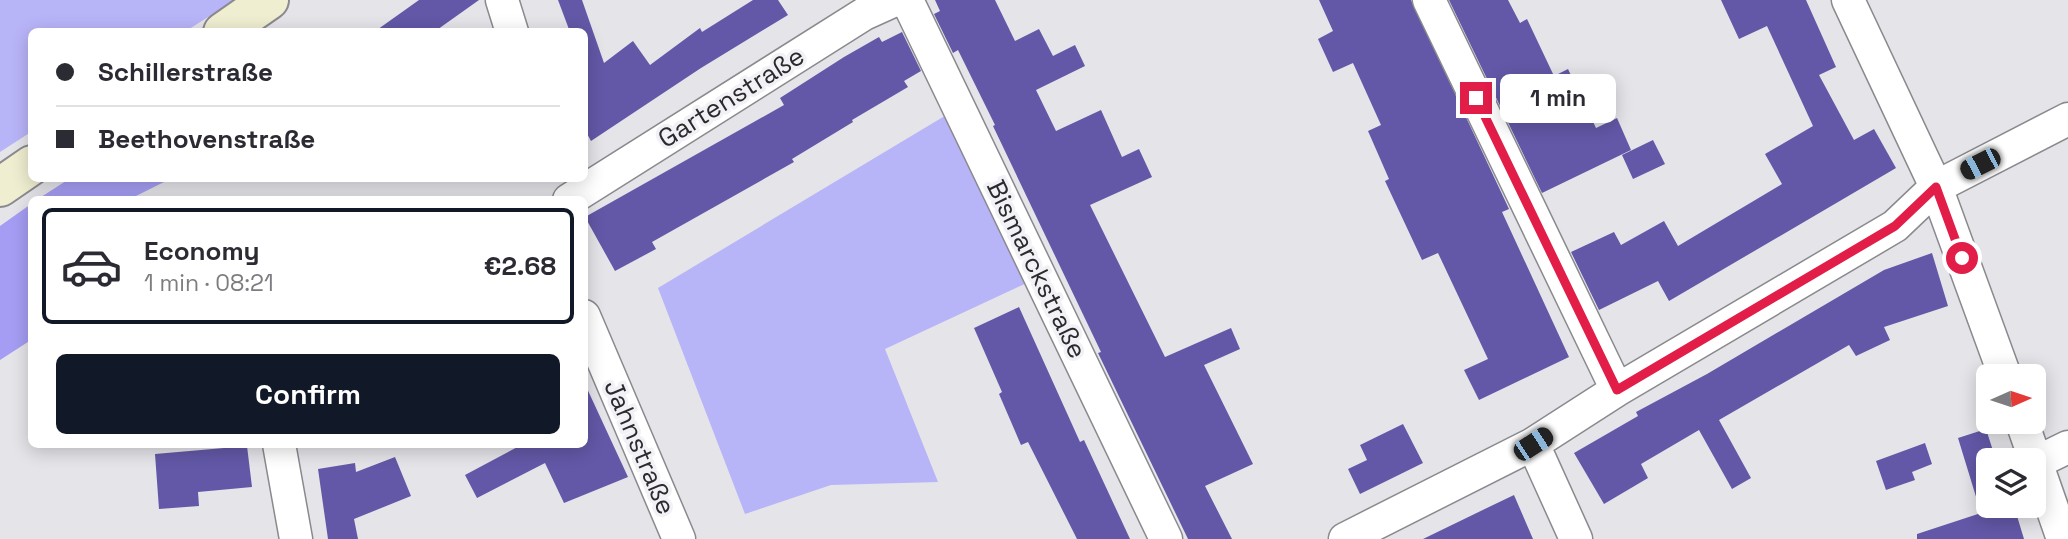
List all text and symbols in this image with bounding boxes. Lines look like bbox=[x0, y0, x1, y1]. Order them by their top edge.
street label: Gartenstraße bbox=[652, 39, 810, 155]
text: Schillerstraße bbox=[98, 55, 273, 89]
callout: 1 min bbox=[1500, 74, 1616, 122]
route end bbox=[1460, 82, 1492, 114]
text: 1 min bbox=[1530, 83, 1586, 113]
text: Beethovenstraße bbox=[98, 122, 315, 156]
car bbox=[1957, 145, 2004, 183]
street label: Bismarckstraße bbox=[979, 174, 1095, 364]
text: Economy bbox=[144, 234, 260, 268]
icon: car bbox=[60, 235, 123, 298]
route start bbox=[1946, 242, 1978, 274]
text: €2.68 bbox=[484, 249, 556, 283]
text: 1 min · 08:21 bbox=[144, 268, 274, 298]
button: Confirm bbox=[56, 354, 560, 434]
north arrow bbox=[1976, 364, 2046, 434]
map controls bbox=[1976, 364, 2046, 518]
street label: Jahnstraße bbox=[596, 375, 684, 519]
car bbox=[1510, 424, 1557, 464]
button: layers bbox=[1976, 448, 2046, 518]

